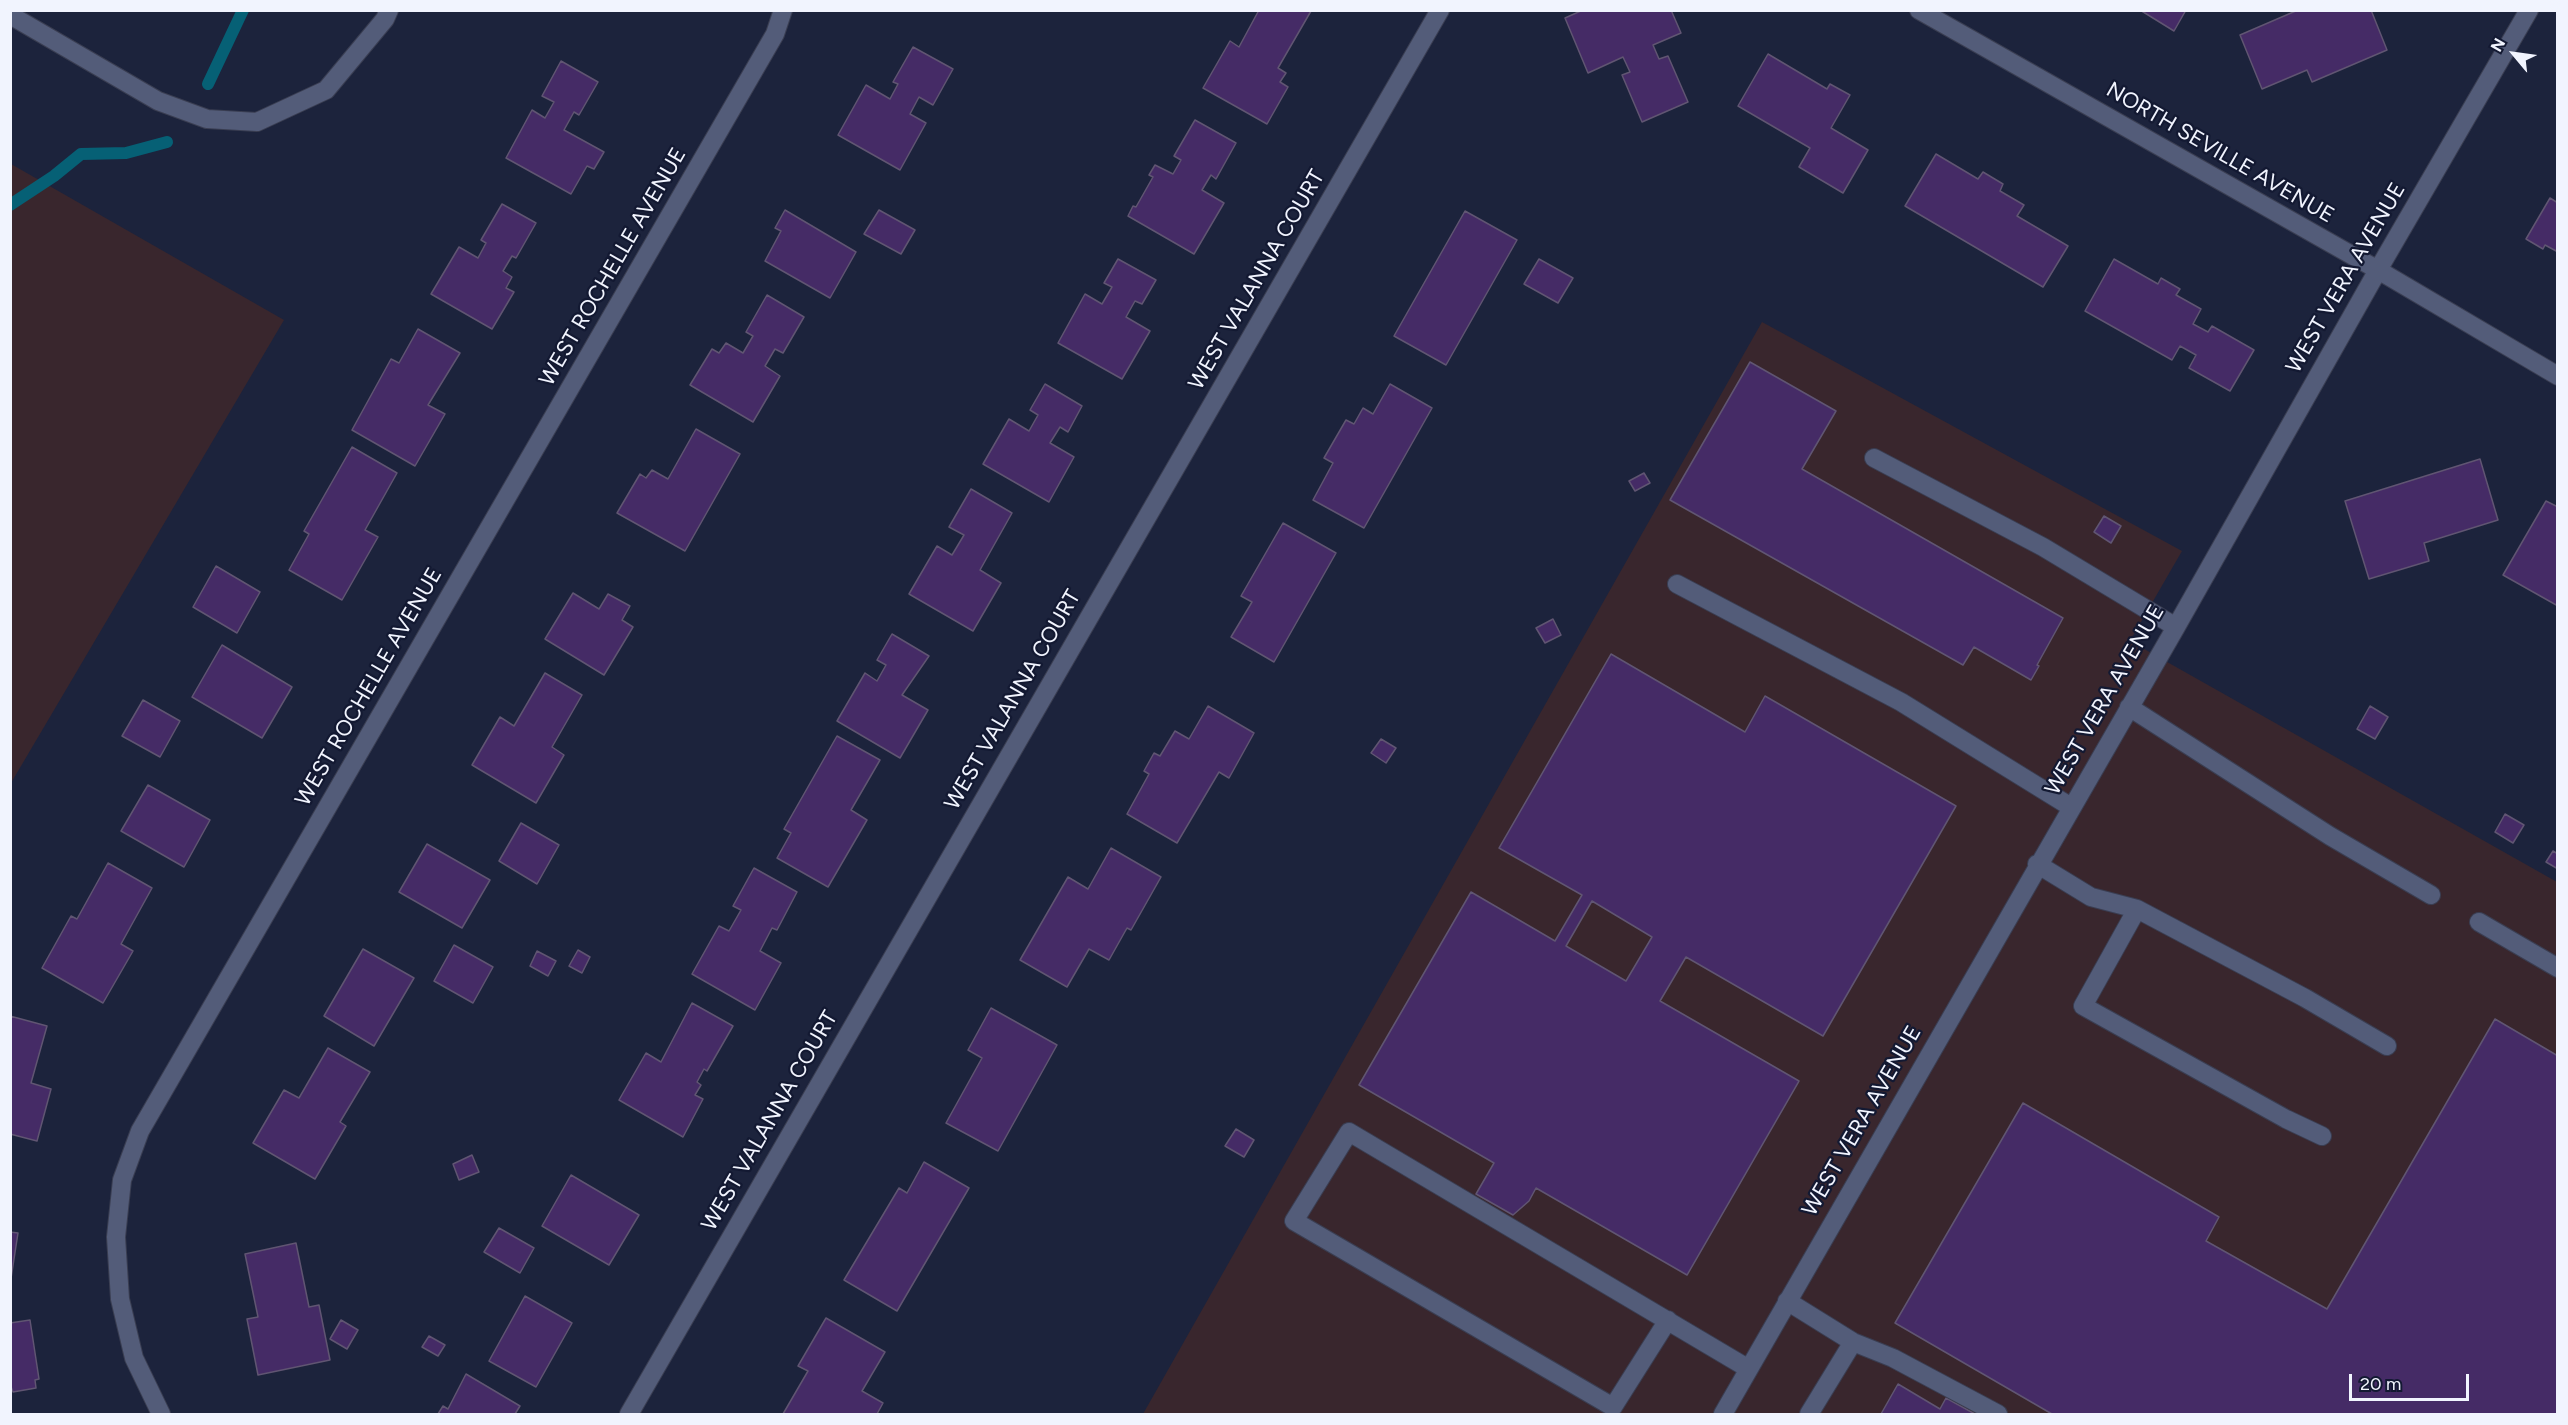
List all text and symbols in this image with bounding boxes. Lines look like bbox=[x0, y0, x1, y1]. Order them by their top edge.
north arrow bbox=[2484, 24, 2544, 84]
text: N bbox=[2487, 35, 2509, 55]
street label: NORTH SEVILLE AVENUE bbox=[2101, 77, 2339, 229]
street label: WEST ROCHELLE AVENUE bbox=[534, 143, 692, 391]
street label: WEST VALANNA COURT bbox=[1183, 165, 1331, 395]
street label: WEST VERA AVENUE bbox=[2281, 178, 2411, 378]
street label: WEST ROCHELLE AVENUE bbox=[290, 563, 448, 811]
street label: WEST VALANNA COURT bbox=[939, 585, 1087, 815]
street label: WEST VERA AVENUE bbox=[2040, 600, 2170, 800]
street label: WEST VALANNA COURT bbox=[696, 1006, 844, 1236]
street label: WEST VERA AVENUE bbox=[1797, 1021, 1927, 1221]
scale bar bbox=[2352, 1362, 2472, 1400]
text: 20 m bbox=[2360, 1373, 2401, 1395]

